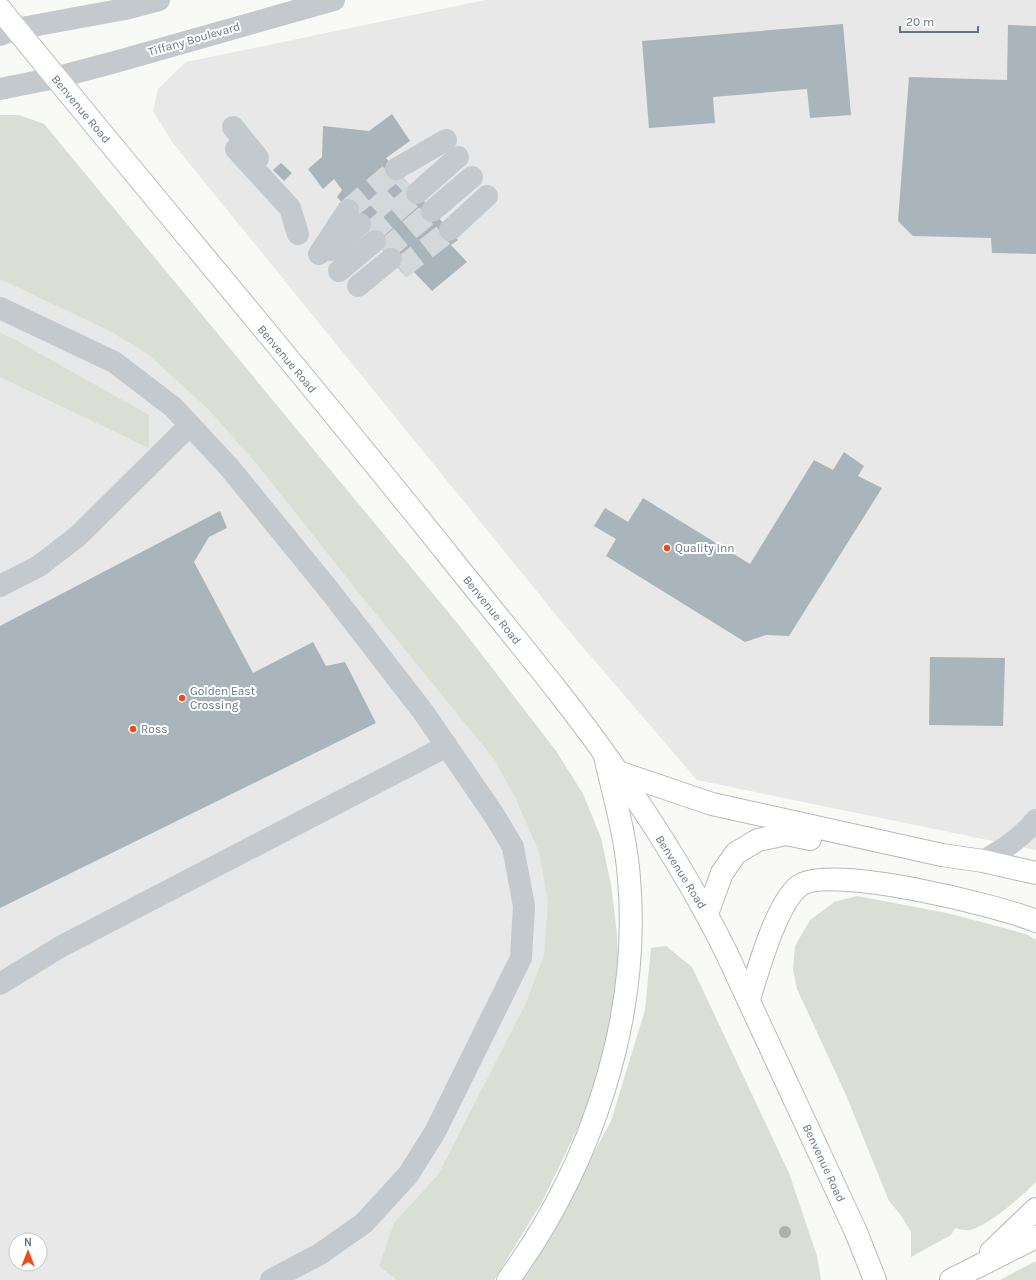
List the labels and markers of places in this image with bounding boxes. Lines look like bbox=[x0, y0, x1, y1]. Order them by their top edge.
place label: Quality Inn bbox=[675, 541, 734, 555]
marker: Quality Inn bbox=[662, 543, 672, 553]
place label: Golden East Crossing bbox=[190, 684, 256, 712]
marker: Golden East Crossing bbox=[177, 693, 187, 703]
place label: Ross bbox=[141, 722, 168, 736]
marker: Ross bbox=[128, 724, 138, 734]

